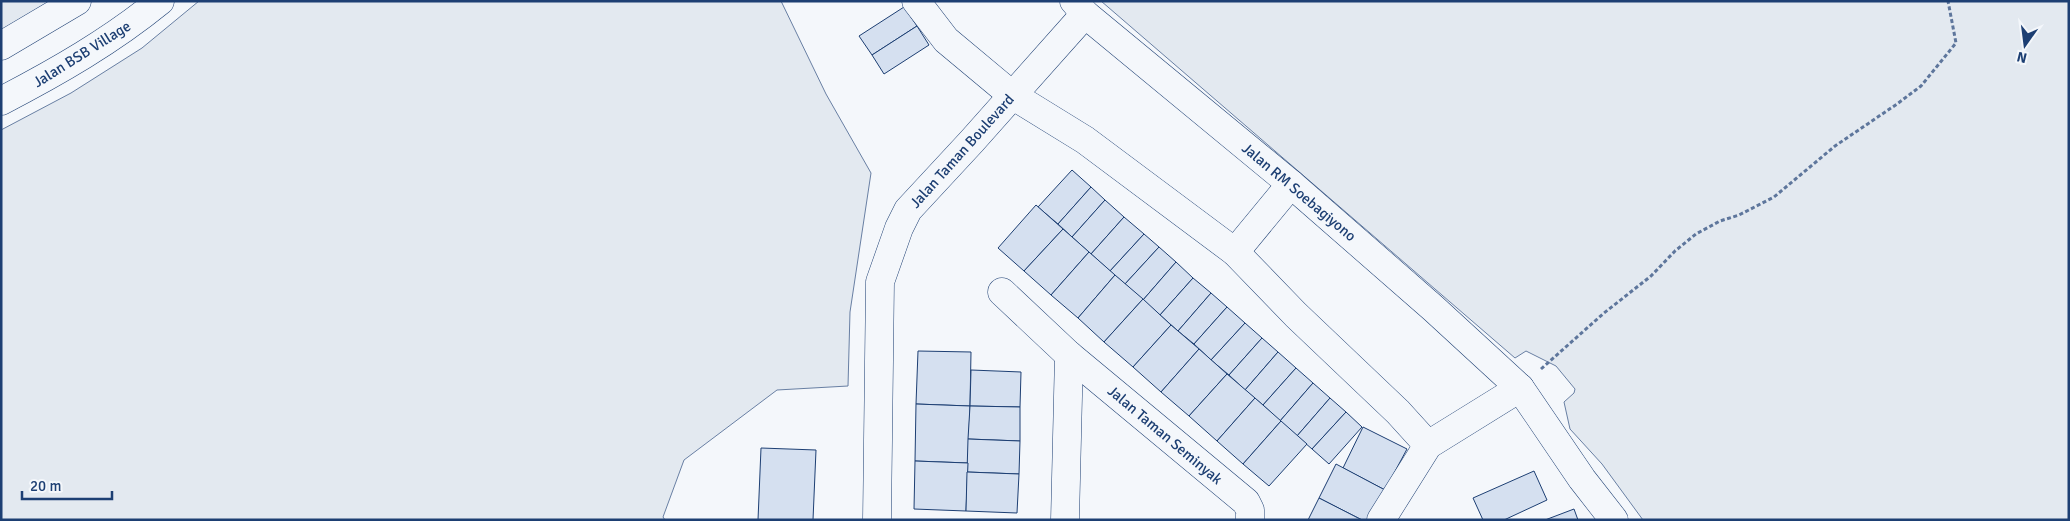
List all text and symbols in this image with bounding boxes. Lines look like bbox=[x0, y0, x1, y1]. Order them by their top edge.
street label: Jalan BSB Village bbox=[30, 17, 134, 91]
north arrow bbox=[2000, 20, 2050, 70]
text: N bbox=[2015, 48, 2029, 67]
street label: Jalan Taman Boulevard bbox=[906, 90, 1018, 212]
street label: Jalan RM Soebagiyono bbox=[1238, 139, 1360, 245]
street label: Jalan Taman Seminyak bbox=[1104, 382, 1226, 489]
scale bar bbox=[22, 468, 112, 500]
text: 20 m bbox=[30, 477, 61, 495]

